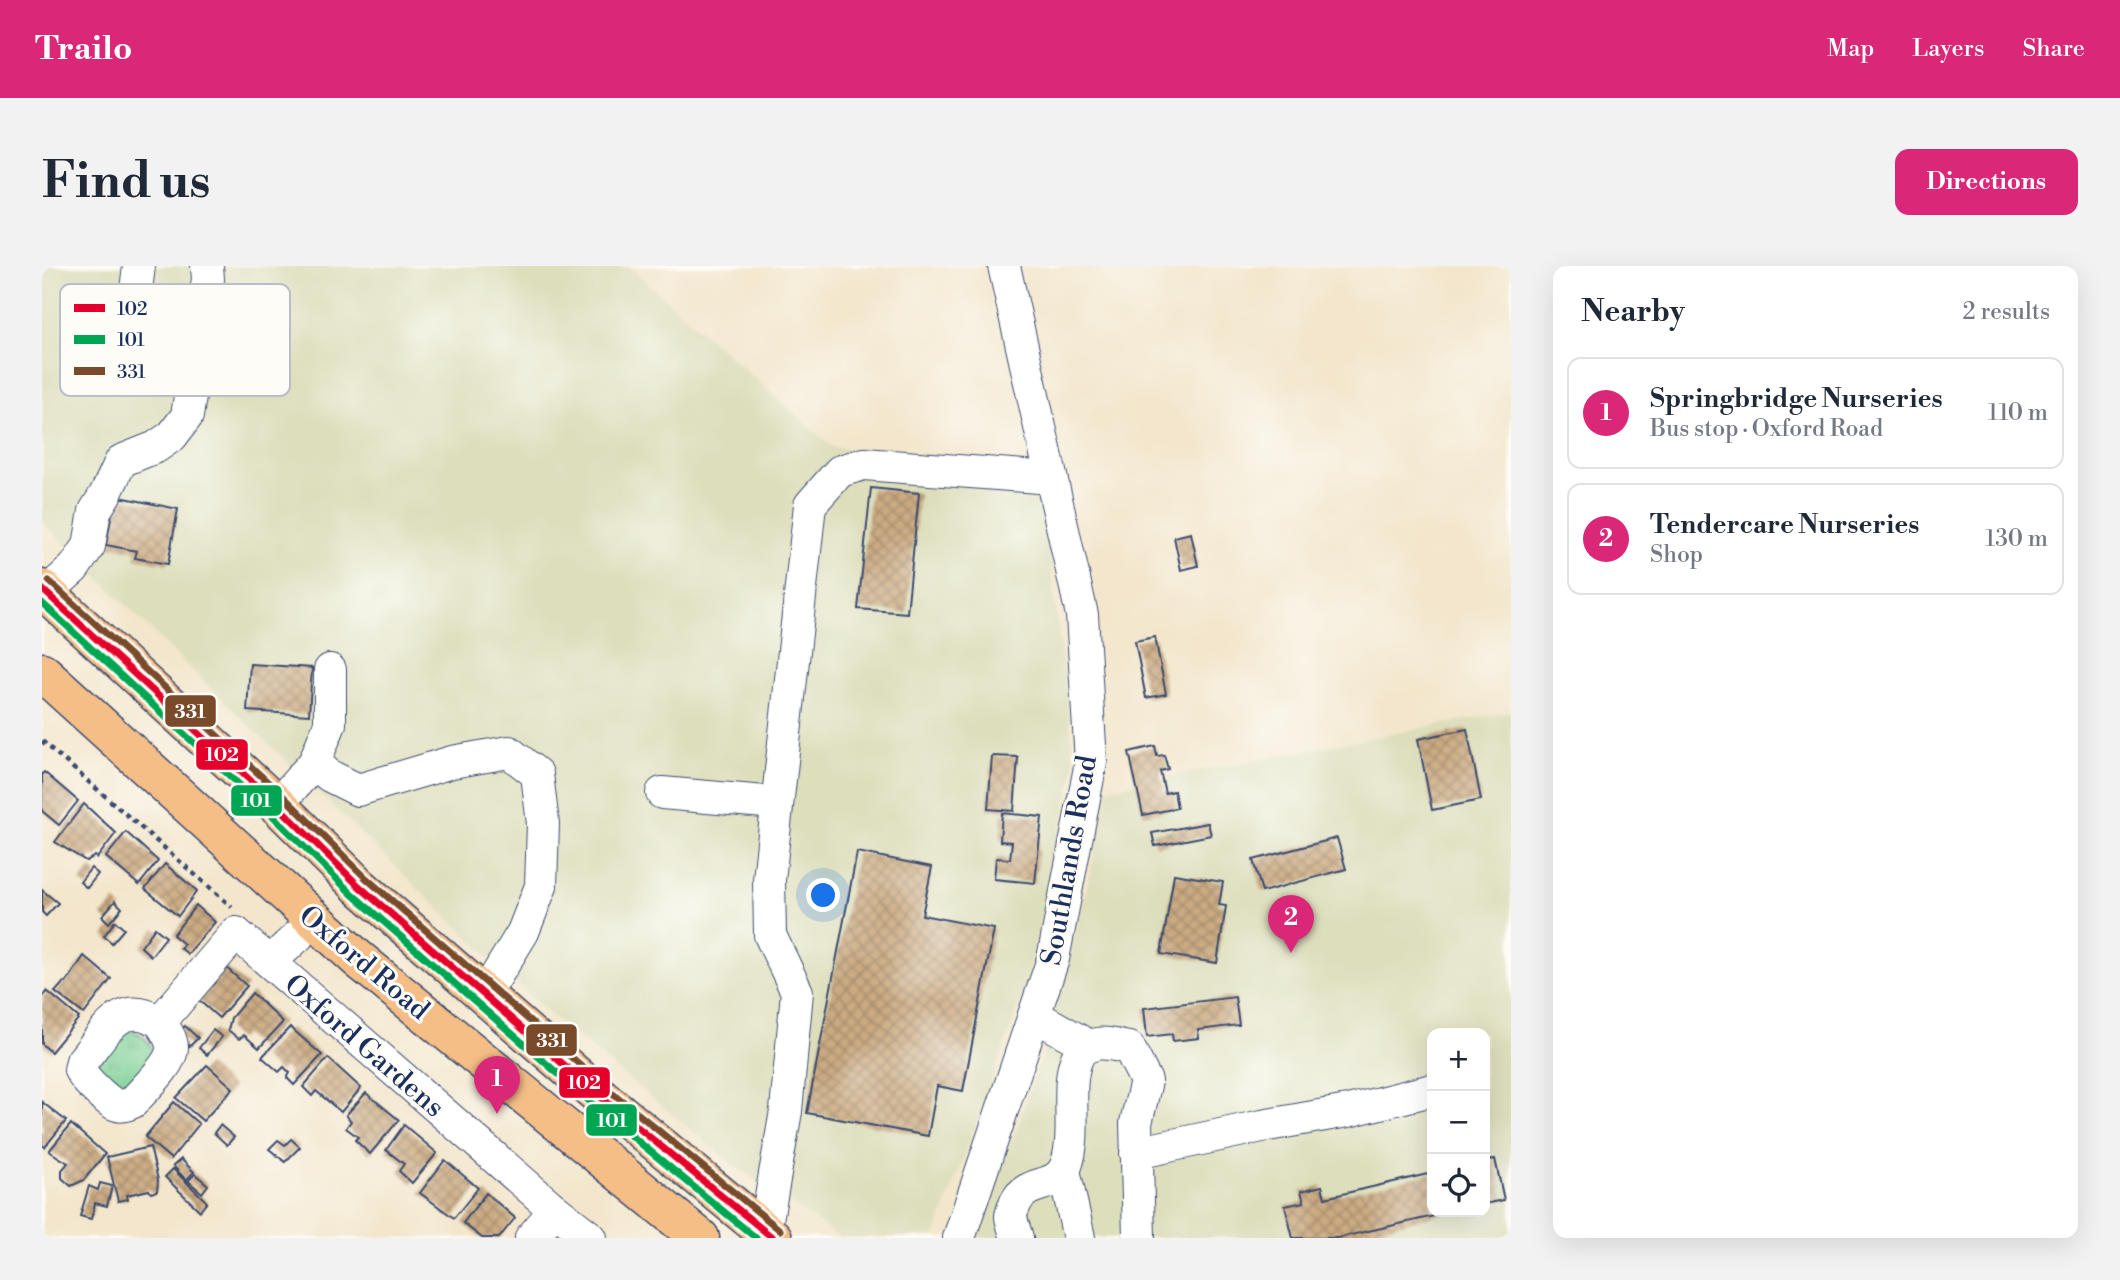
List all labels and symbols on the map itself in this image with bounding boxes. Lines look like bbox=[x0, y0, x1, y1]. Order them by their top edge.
legend bbox=[60, 284, 290, 396]
text: 102 bbox=[117, 297, 148, 321]
text: 101 bbox=[117, 328, 145, 352]
text: 331 bbox=[117, 360, 146, 384]
line badge: 331 bbox=[164, 694, 217, 728]
text: 331 bbox=[174, 700, 206, 724]
line badge: 102 bbox=[195, 738, 249, 771]
text: 102 bbox=[205, 743, 239, 767]
street label: Southlands Road bbox=[1034, 752, 1105, 968]
line badge: 101 bbox=[230, 784, 283, 817]
text: 101 bbox=[241, 789, 271, 813]
your location bbox=[806, 878, 840, 912]
pin: 2 bbox=[1268, 895, 1314, 953]
street label: Oxford Road bbox=[292, 898, 437, 1028]
street label: Oxford Gardens bbox=[277, 967, 451, 1125]
line badge: 331 bbox=[525, 1023, 578, 1057]
text: 331 bbox=[536, 1029, 568, 1053]
pin: 1 bbox=[474, 1056, 520, 1114]
line badge: 102 bbox=[558, 1066, 611, 1099]
text: 102 bbox=[567, 1071, 601, 1095]
line badge: 101 bbox=[585, 1103, 638, 1137]
text: 101 bbox=[597, 1109, 627, 1133]

